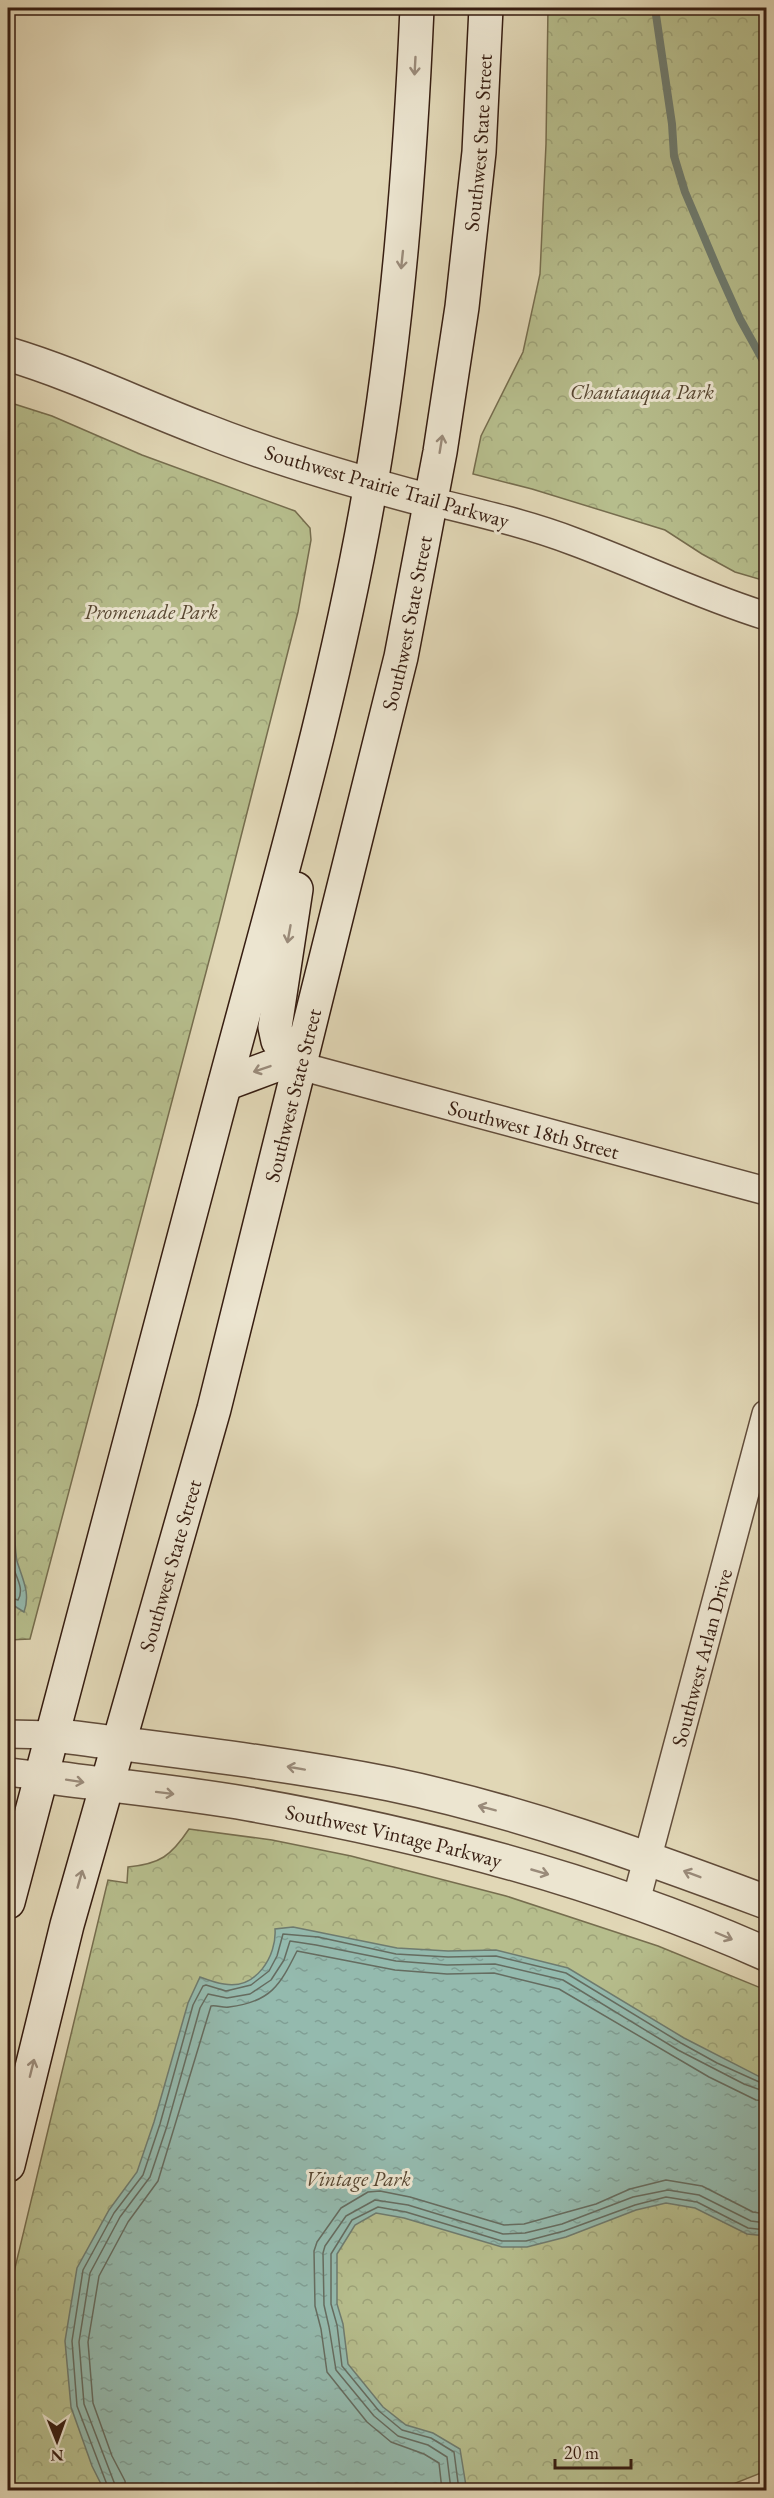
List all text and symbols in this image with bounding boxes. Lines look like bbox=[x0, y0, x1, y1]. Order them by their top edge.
street label: Southwest State Street bbox=[457, 53, 497, 233]
one-way arrow bbox=[409, 55, 420, 75]
one-way arrow bbox=[396, 250, 407, 270]
park label: Chautauqua Park bbox=[570, 378, 714, 406]
one-way arrow bbox=[436, 434, 447, 454]
street label: Southwest Prairie Trail Parkway bbox=[261, 438, 513, 534]
street label: Southwest State Street bbox=[375, 533, 437, 713]
park label: Promenade Park bbox=[84, 598, 218, 625]
one-way arrow bbox=[283, 923, 294, 943]
street label: Southwest State Street bbox=[257, 1005, 327, 1185]
one-way arrow bbox=[253, 1065, 272, 1076]
street label: Southwest 18th Street bbox=[445, 1093, 623, 1165]
street label: Southwest State Street bbox=[132, 1476, 207, 1655]
street label: Southwest Arlan Drive bbox=[664, 1566, 738, 1749]
one-way arrow bbox=[287, 1762, 306, 1773]
one-way arrow bbox=[64, 1775, 84, 1786]
one-way arrow bbox=[155, 1788, 175, 1799]
street label: Southwest Vintage Parkway bbox=[283, 1797, 506, 1873]
one-way arrow bbox=[478, 1802, 497, 1813]
one-way arrow bbox=[531, 1867, 550, 1878]
one-way arrow bbox=[683, 1868, 702, 1879]
one-way arrow bbox=[75, 1870, 86, 1889]
one-way arrow bbox=[715, 1931, 733, 1942]
one-way arrow bbox=[26, 2059, 38, 2078]
park label: Vintage Park bbox=[305, 2165, 411, 2192]
north arrow bbox=[27, 2411, 87, 2471]
scale bar bbox=[555, 2432, 632, 2470]
text: 20 m bbox=[564, 2441, 599, 2464]
text: N bbox=[51, 2445, 64, 2466]

